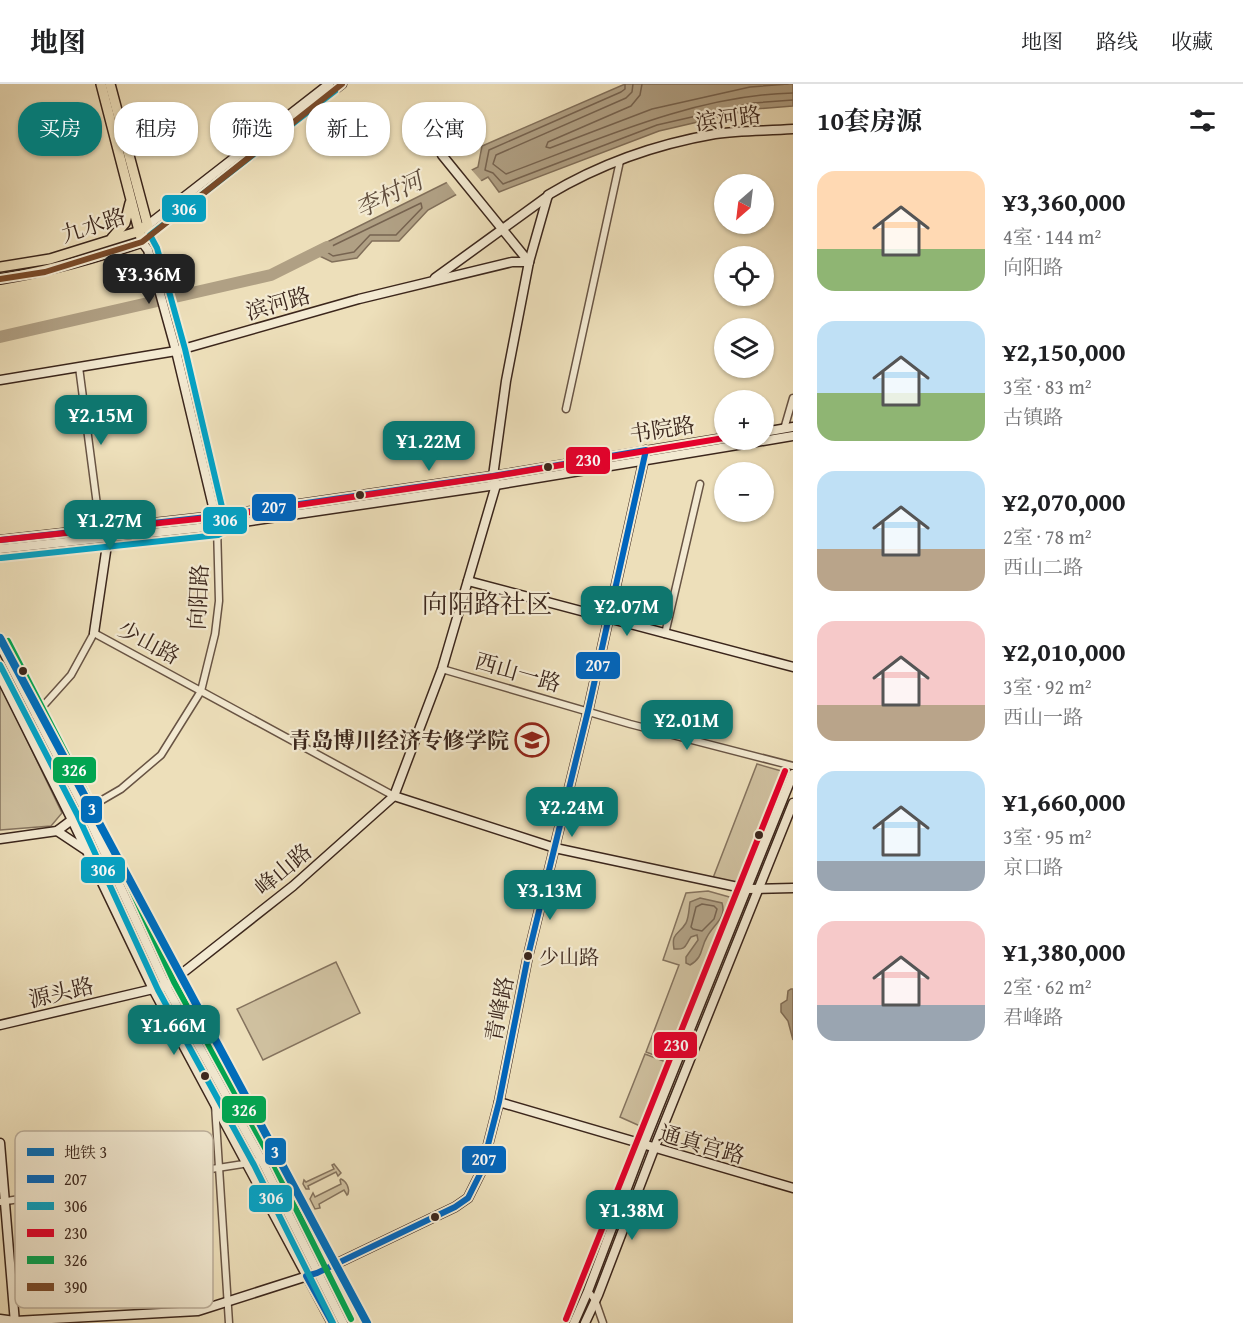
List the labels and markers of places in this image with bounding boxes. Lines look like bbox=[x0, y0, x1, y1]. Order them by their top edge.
pin: ¥3.36M bbox=[100, 254, 198, 305]
pin: ¥2.15M bbox=[52, 395, 150, 446]
pin: ¥1.22M bbox=[380, 421, 478, 472]
unlabelled marker bbox=[542, 461, 554, 473]
unlabelled marker bbox=[354, 489, 366, 501]
pin: ¥1.27M bbox=[61, 500, 159, 551]
pin: ¥2.07M bbox=[578, 586, 676, 637]
unlabelled marker bbox=[17, 665, 29, 677]
pin: ¥2.01M bbox=[638, 700, 736, 751]
school or university icon: 青岛博川经济专修学院 bbox=[514, 722, 550, 758]
place label: 青岛博川经济专修学院 bbox=[289, 724, 509, 756]
pin: ¥2.24M bbox=[523, 787, 621, 838]
unlabelled marker bbox=[753, 829, 765, 841]
pin: ¥3.13M bbox=[501, 870, 599, 921]
place label: 少山路 bbox=[539, 942, 599, 971]
marker: 少山路 bbox=[522, 950, 534, 962]
pin: ¥1.66M bbox=[125, 1005, 223, 1056]
unlabelled marker bbox=[199, 1070, 211, 1082]
pin: ¥1.38M bbox=[583, 1190, 681, 1241]
unlabelled marker bbox=[429, 1211, 441, 1223]

